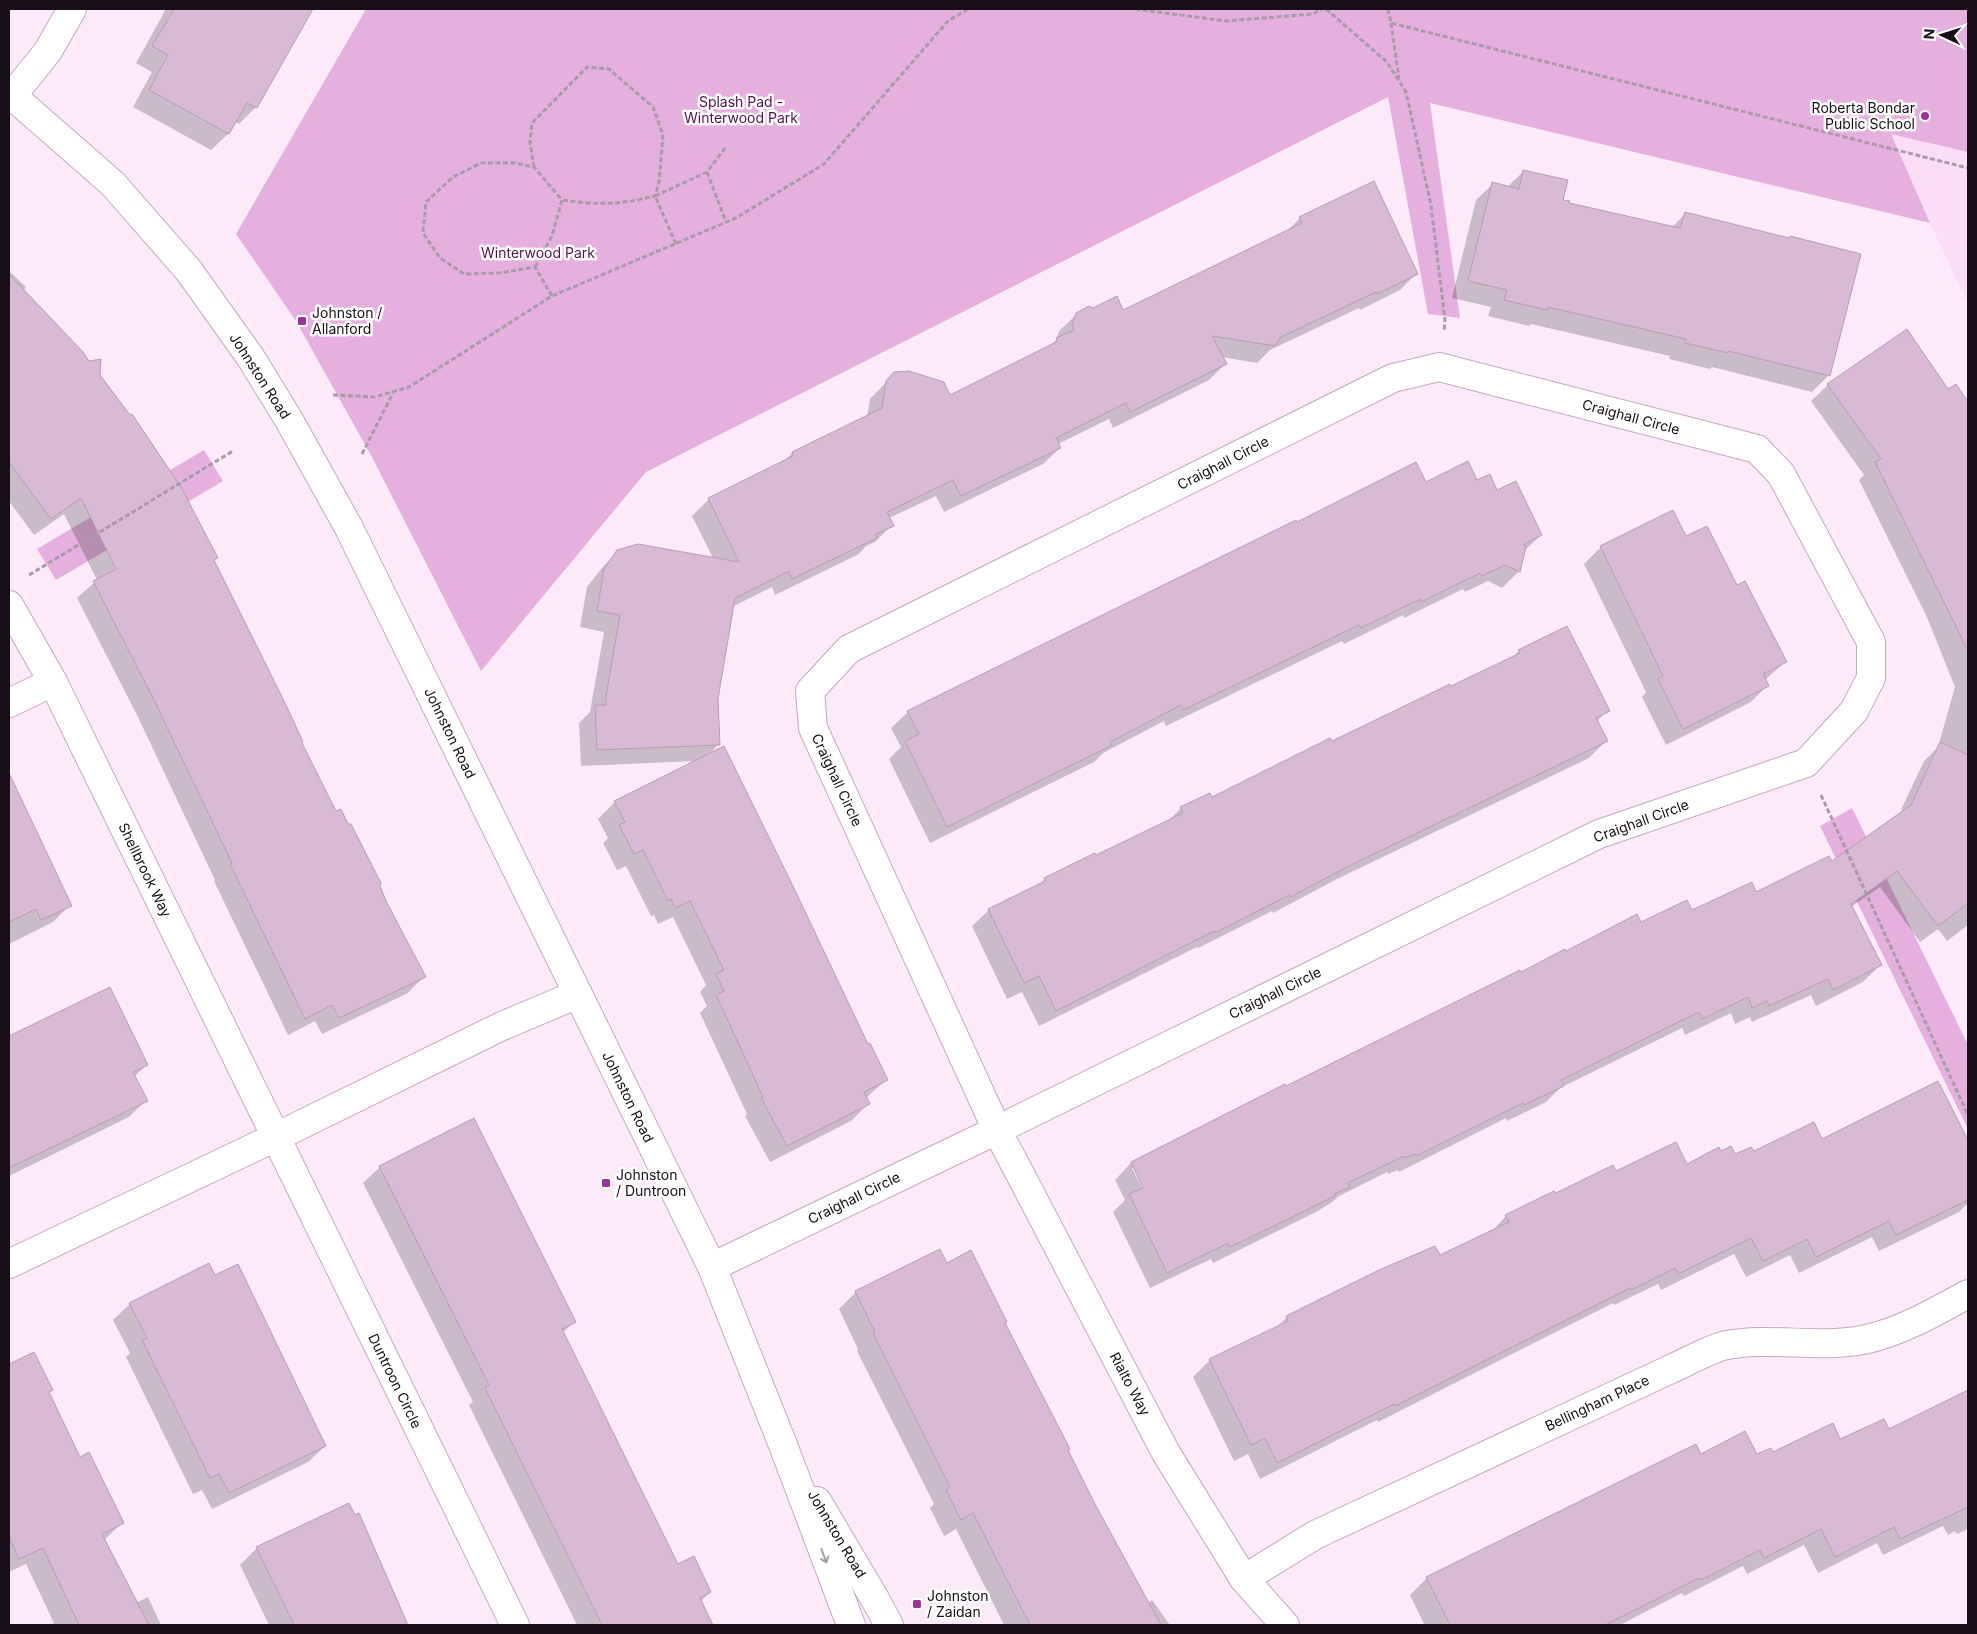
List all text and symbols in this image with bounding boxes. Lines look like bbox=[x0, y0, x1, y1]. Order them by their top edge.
north arrow bbox=[1917, 10, 1967, 60]
text: N bbox=[1920, 28, 1937, 40]
park label: Splash Pad - Winterwood Park bbox=[684, 93, 798, 126]
place label: Roberta Bondar Public School bbox=[1812, 99, 1915, 132]
marker: Roberta Bondar Public School bbox=[1919, 110, 1931, 122]
park label: Winterwood Park bbox=[481, 244, 595, 261]
place label: Johnston / Allanford bbox=[312, 304, 382, 337]
marker: Johnston / Allanford bbox=[296, 315, 308, 327]
street label: Johnston Road bbox=[226, 330, 295, 422]
street label: Craighall Circle bbox=[1580, 395, 1682, 438]
street label: Craighall Circle bbox=[1174, 432, 1271, 493]
street label: Johnston Road bbox=[421, 684, 480, 781]
street label: Craighall Circle bbox=[809, 731, 866, 829]
street label: Craighall Circle bbox=[1591, 795, 1691, 846]
street label: Shellbrook Way bbox=[115, 820, 176, 920]
street label: Craighall Circle bbox=[1226, 963, 1324, 1022]
street label: Johnston Road bbox=[599, 1048, 658, 1145]
place label: Johnston / Duntroon bbox=[616, 1166, 686, 1199]
street label: Craighall Circle bbox=[805, 1168, 903, 1227]
marker: Johnston / Duntroon bbox=[600, 1177, 612, 1189]
street label: Duntroon Circle bbox=[365, 1331, 426, 1431]
street label: Rialto Way bbox=[1107, 1349, 1154, 1418]
street label: Bellingham Place bbox=[1542, 1371, 1652, 1434]
street label: Johnston Road bbox=[805, 1487, 870, 1581]
one-way arrow bbox=[820, 1548, 829, 1563]
place label: Johnston / Zaidan bbox=[927, 1587, 988, 1620]
marker: Johnston / Zaidan bbox=[911, 1598, 923, 1610]

